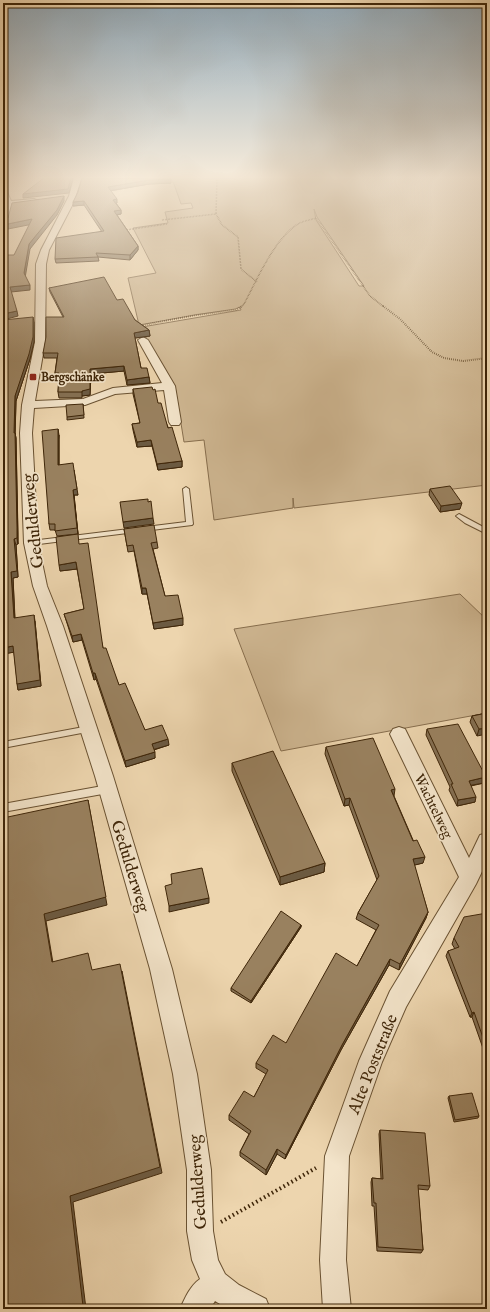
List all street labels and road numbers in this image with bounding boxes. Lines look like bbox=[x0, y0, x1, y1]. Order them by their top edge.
street label: Gedulderweg bbox=[18, 472, 49, 569]
street label: Wachtelweg bbox=[410, 771, 457, 842]
street label: Gedulderweg bbox=[106, 818, 154, 916]
street label: Alte Poststraße bbox=[343, 1011, 403, 1119]
street label: Gedulderweg bbox=[185, 1133, 212, 1230]

